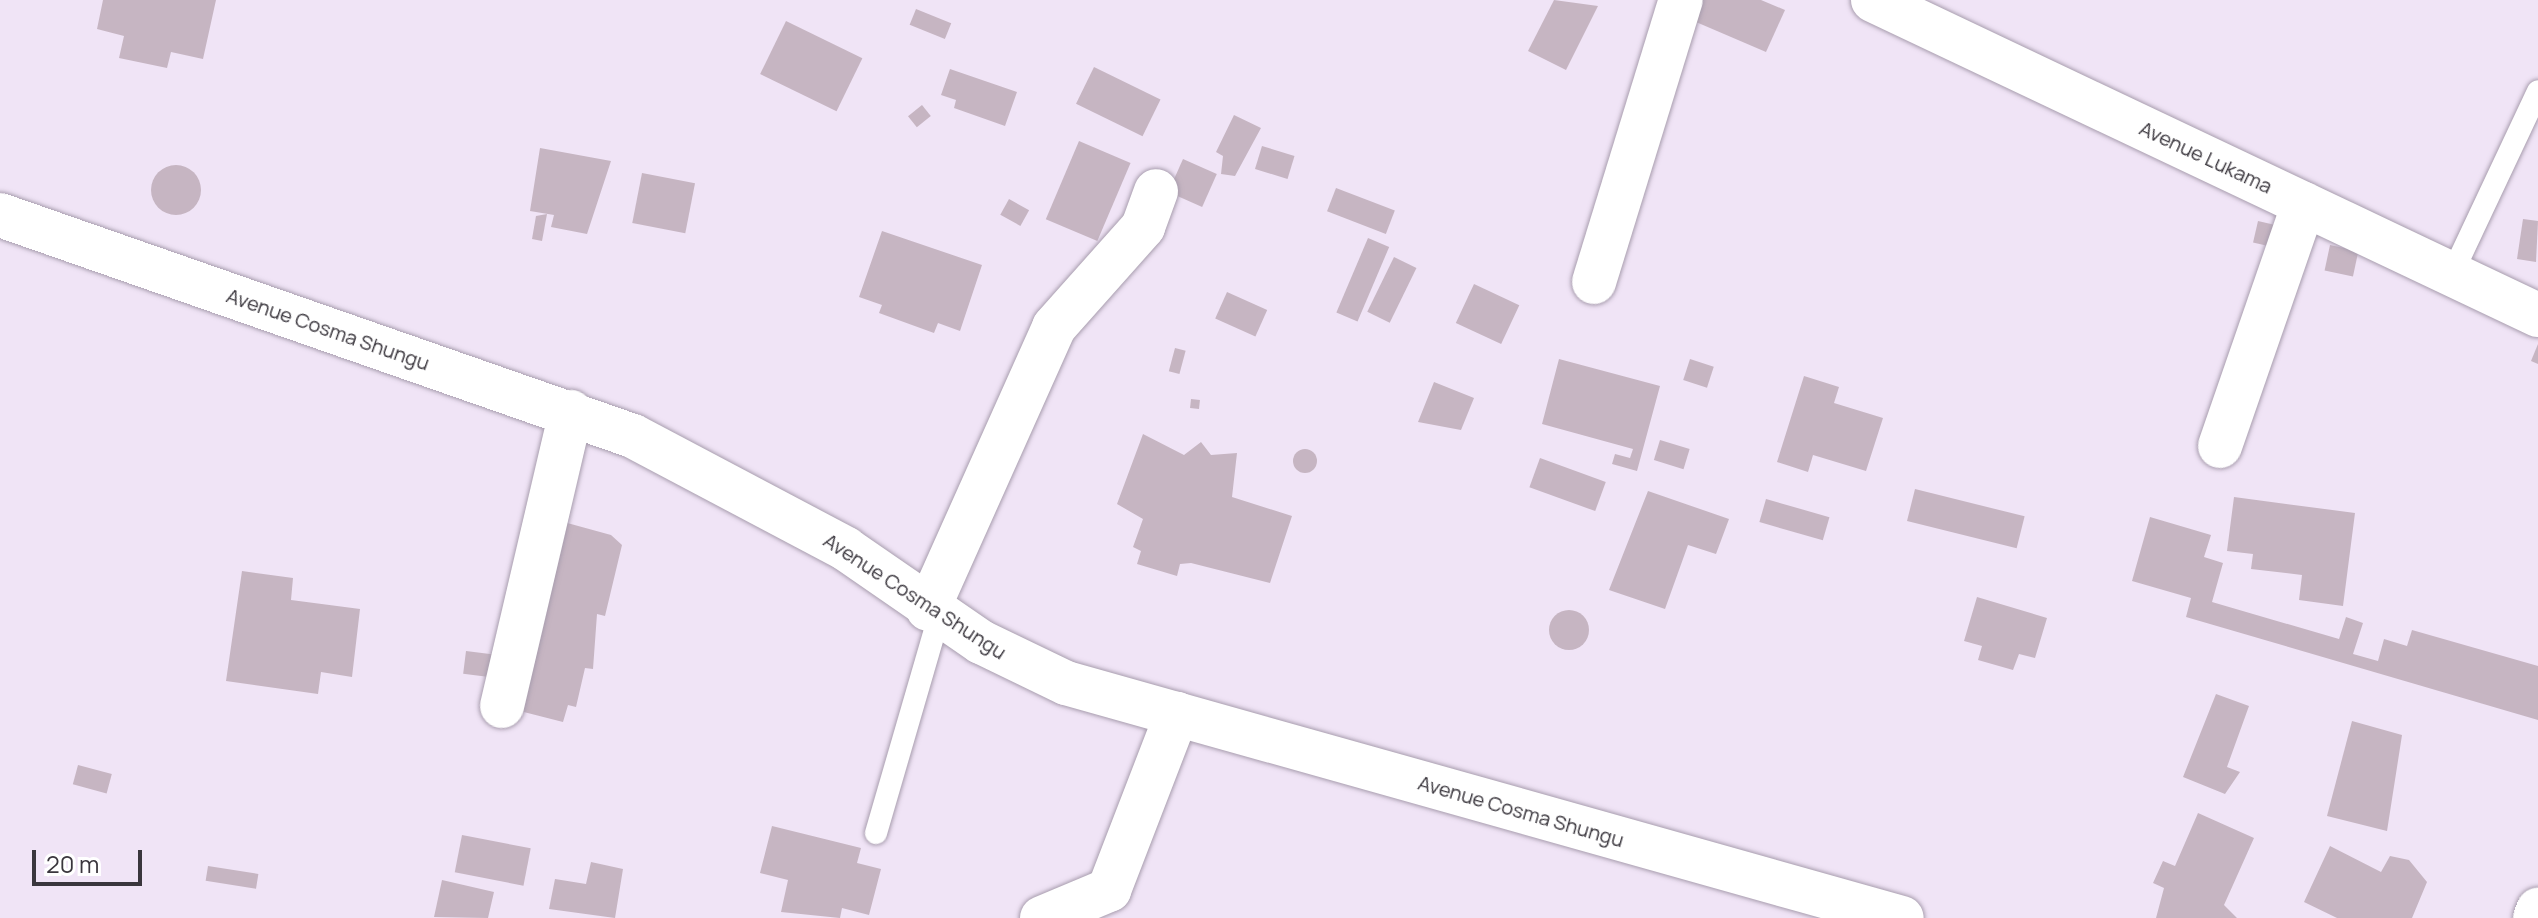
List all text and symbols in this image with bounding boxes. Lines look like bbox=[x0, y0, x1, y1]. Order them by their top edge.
street label: Avenue Lukama bbox=[2136, 116, 2276, 198]
street label: Avenue Cosma Shungu bbox=[224, 283, 432, 375]
street label: Avenue Cosma Shungu bbox=[819, 528, 1011, 664]
street label: Avenue Cosma Shungu bbox=[1415, 770, 1627, 852]
scale bar bbox=[36, 834, 146, 884]
text: 20 m bbox=[46, 847, 99, 880]

